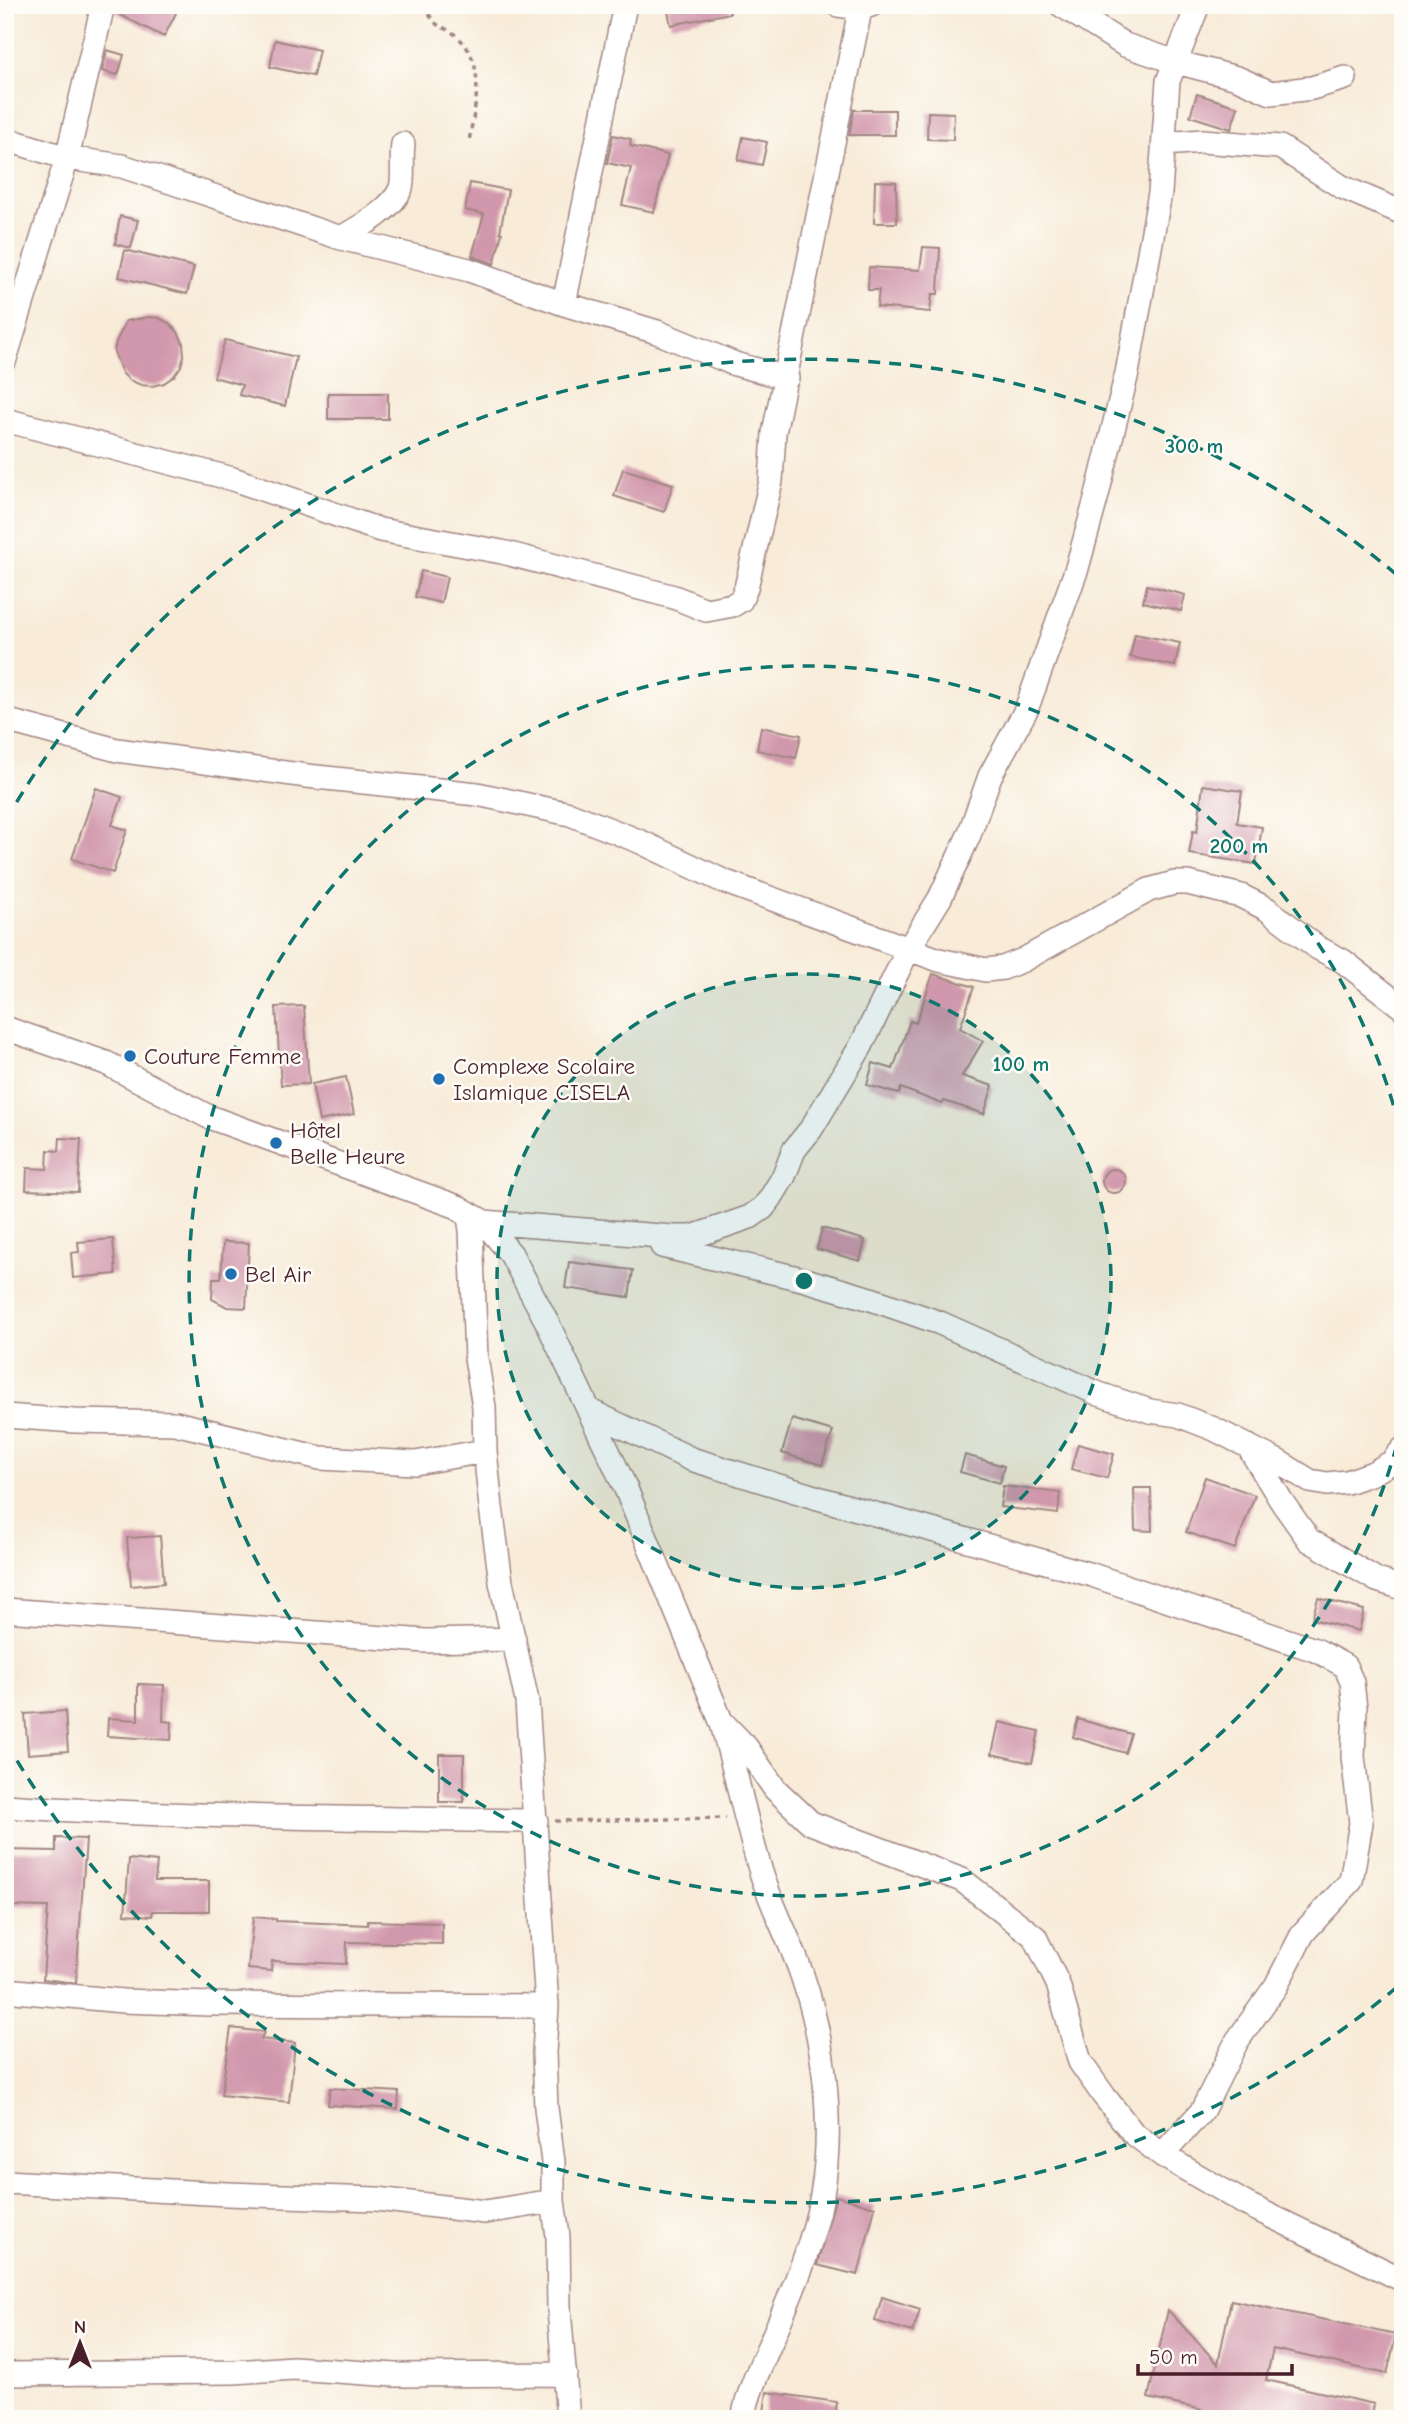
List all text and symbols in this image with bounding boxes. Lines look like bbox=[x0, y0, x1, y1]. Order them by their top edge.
text: 300 m bbox=[1165, 434, 1223, 458]
text: 200 m bbox=[1210, 834, 1268, 858]
place label: Couture Femme bbox=[144, 1043, 301, 1070]
marker: Couture Femme bbox=[122, 1048, 138, 1064]
text: 100 m bbox=[993, 1052, 1049, 1076]
place label: Complexe Scolaire Islamique CISELA bbox=[453, 1053, 635, 1106]
marker: Complexe Scolaire Islamique CISELA bbox=[431, 1071, 447, 1087]
place label: Hôtel Belle Heure bbox=[290, 1117, 405, 1170]
marker: Hôtel Belle Heure bbox=[268, 1135, 284, 1151]
place label: Bel Air bbox=[245, 1261, 312, 1288]
marker: Bel Air bbox=[223, 1266, 239, 1282]
centre of rings bbox=[792, 1269, 816, 1293]
north arrow bbox=[46, 2308, 116, 2378]
text: N bbox=[74, 2316, 86, 2338]
scale bar bbox=[1138, 2333, 1292, 2377]
text: 50 m bbox=[1149, 2345, 1198, 2369]

